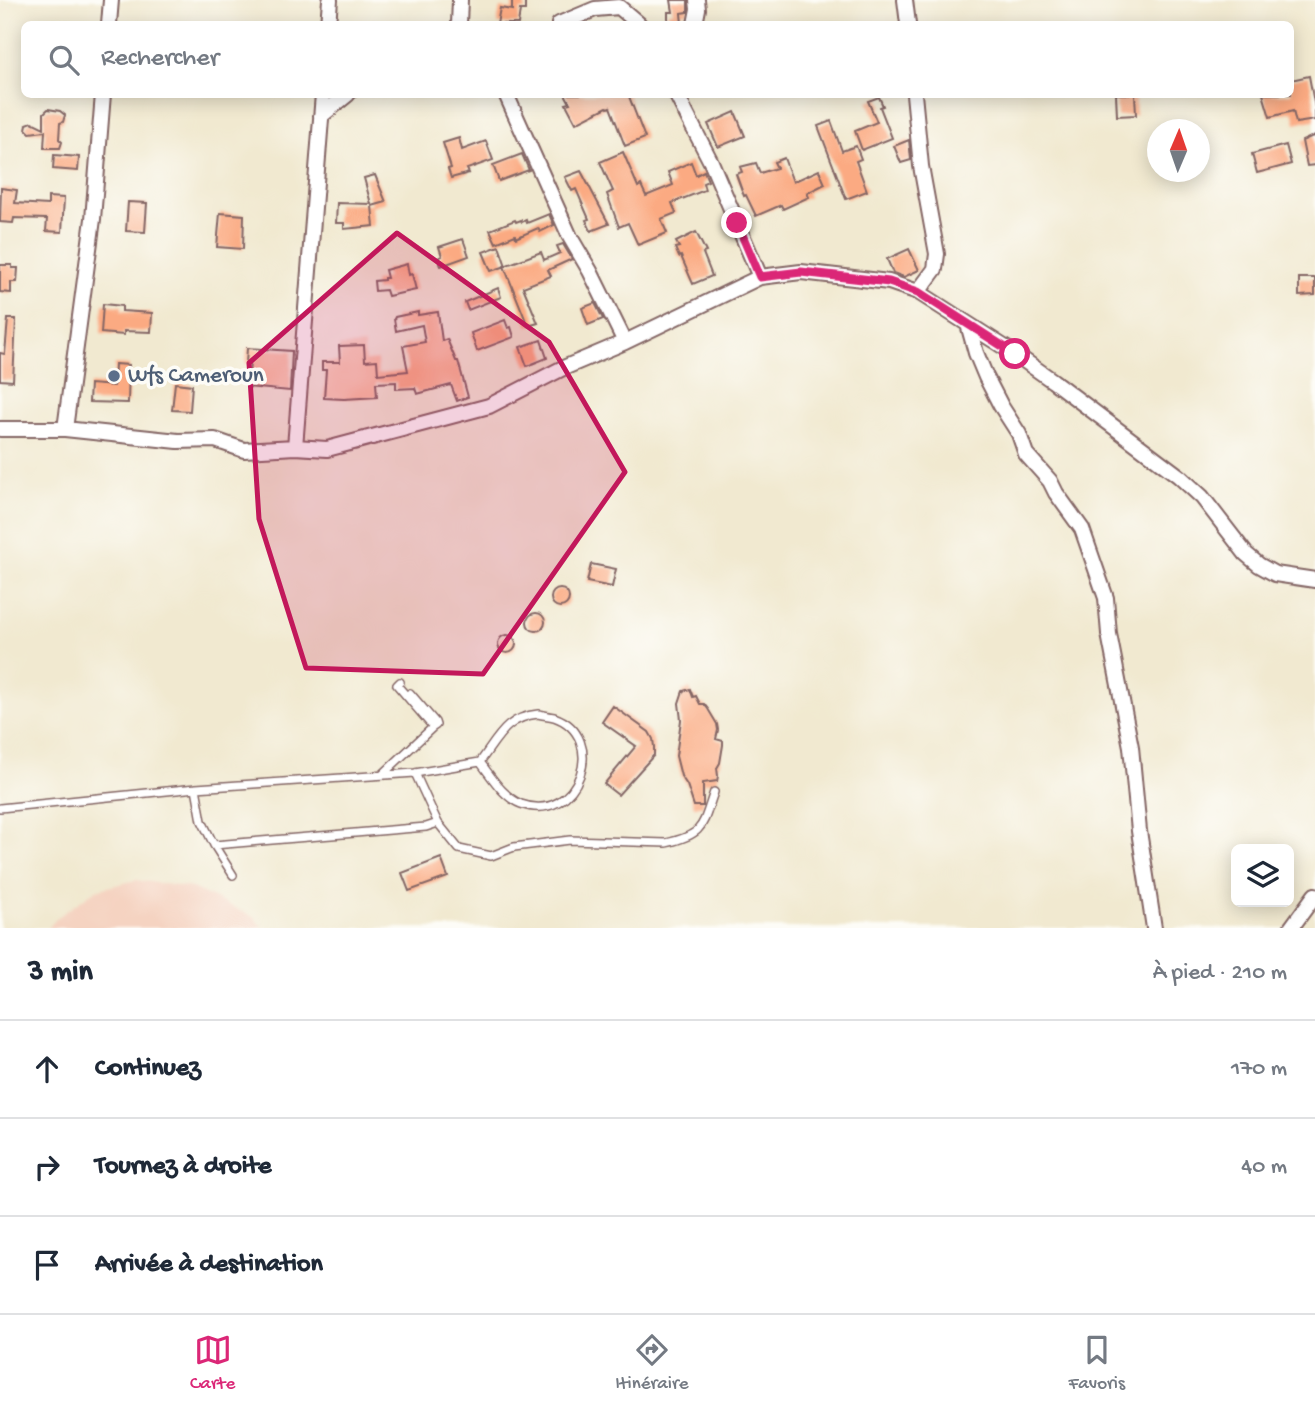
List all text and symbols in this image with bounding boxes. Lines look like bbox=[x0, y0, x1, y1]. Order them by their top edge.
search box bbox=[21, 21, 1294, 98]
icon: search bbox=[45, 41, 83, 79]
text: Rechercher bbox=[101, 44, 219, 75]
north arrow bbox=[1147, 119, 1210, 182]
route end bbox=[721, 207, 752, 238]
route start bbox=[999, 338, 1030, 369]
place label: Wfs Cameroun bbox=[128, 363, 264, 390]
marker: Wfs Cameroun bbox=[106, 368, 122, 384]
map controls bbox=[1231, 844, 1294, 907]
button: layers bbox=[1231, 844, 1294, 907]
text: 3 min bbox=[28, 956, 93, 991]
text: À pied · 210 m bbox=[1153, 960, 1287, 987]
icon: ahead bbox=[28, 1050, 66, 1088]
text: Continuez bbox=[95, 1054, 201, 1085]
text: 170 m bbox=[1231, 1056, 1287, 1083]
icon: right bbox=[28, 1148, 66, 1186]
text: Tournez à droite bbox=[95, 1152, 272, 1183]
text: 40 m bbox=[1241, 1154, 1287, 1181]
icon: arrive bbox=[28, 1246, 66, 1284]
text: Arrivée à destination bbox=[95, 1250, 323, 1281]
tab: Carte bbox=[190, 1331, 235, 1396]
tab: Itinéraire bbox=[615, 1331, 688, 1396]
tab: Favoris bbox=[1069, 1331, 1125, 1396]

